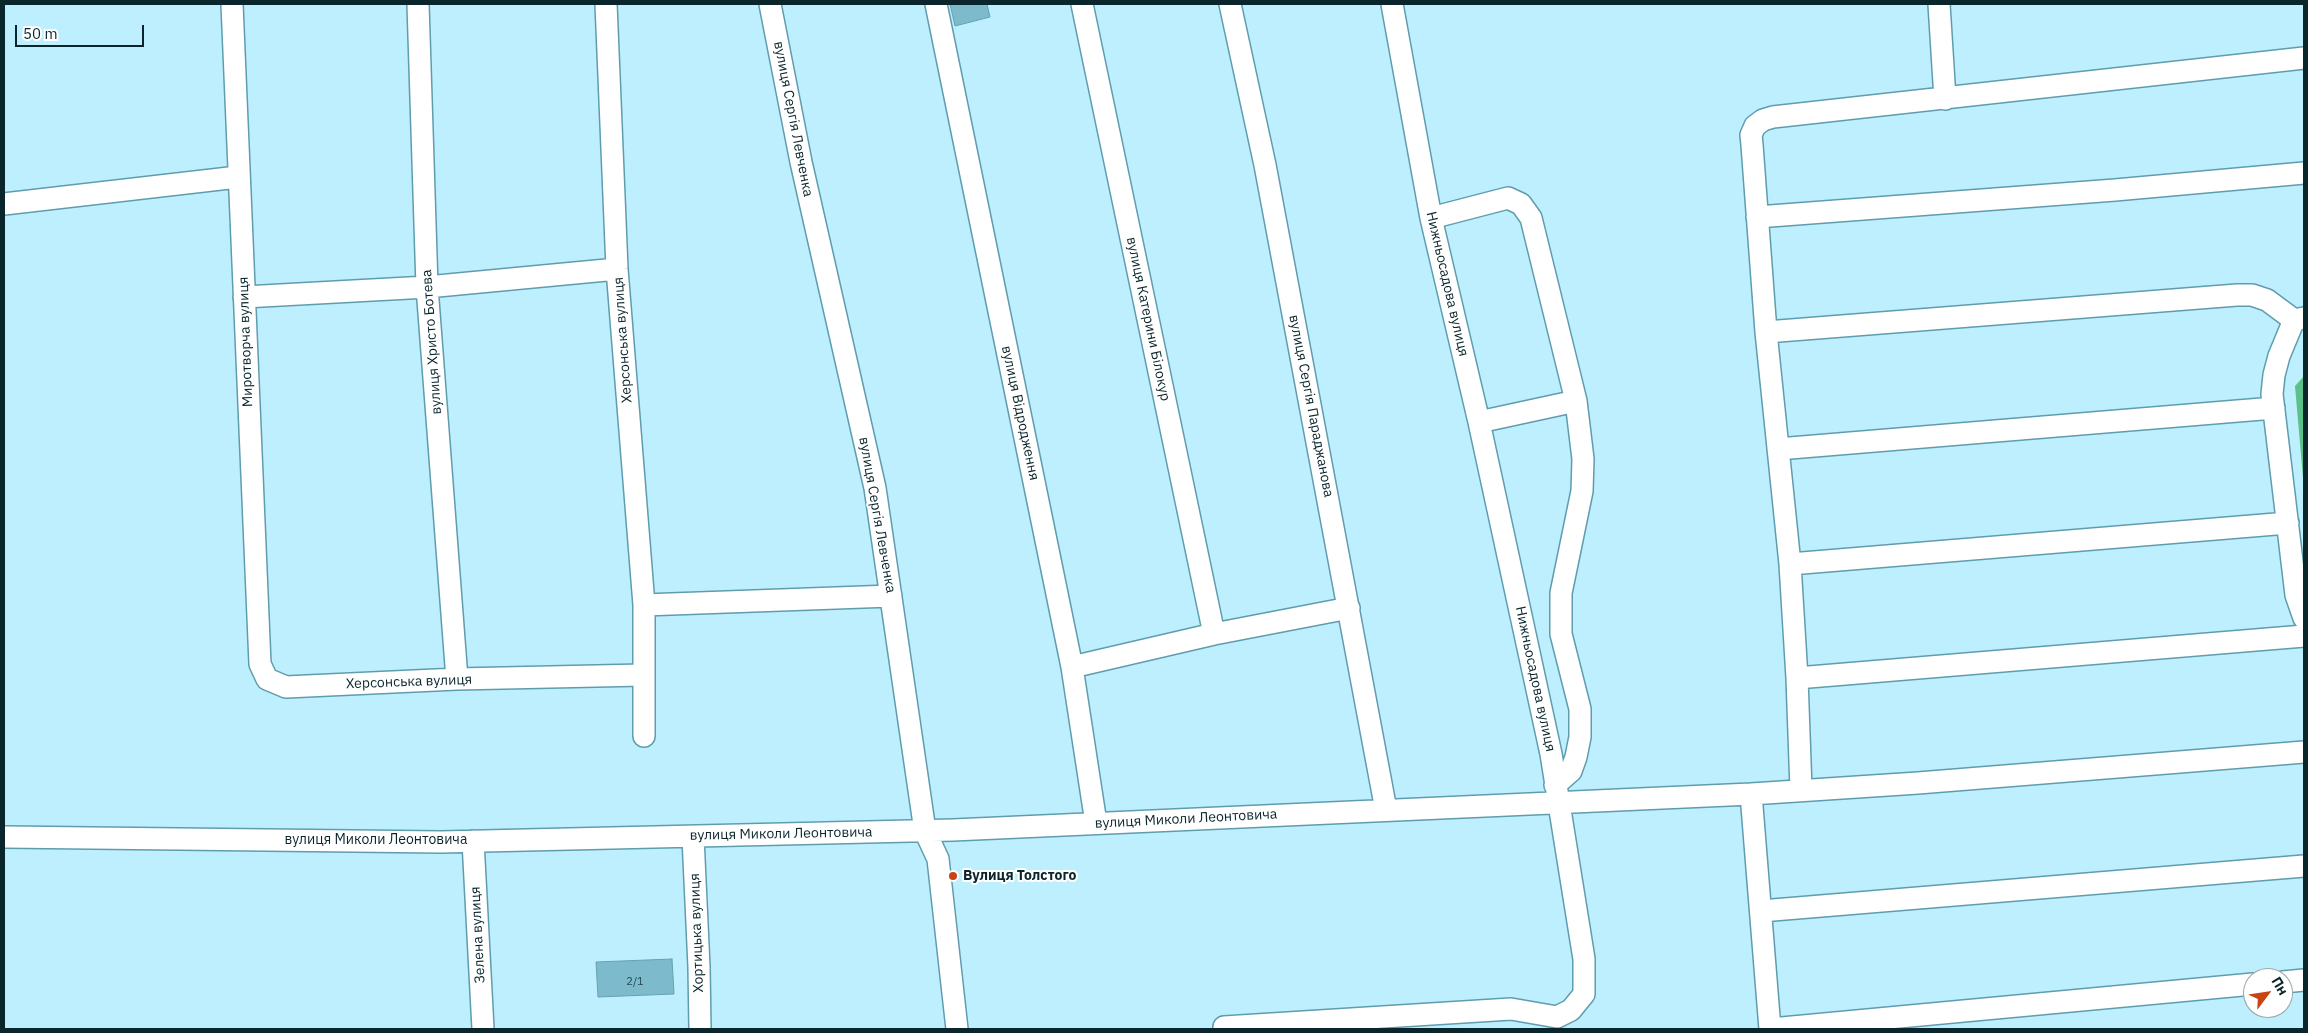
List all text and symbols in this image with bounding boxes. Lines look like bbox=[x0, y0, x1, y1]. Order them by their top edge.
scale bar bbox=[18, 15, 146, 47]
text: 50 m bbox=[23, 24, 58, 43]
street label: вулиця Сергія Левченка bbox=[770, 40, 816, 198]
street label: Нижньосадова вулиця bbox=[1422, 210, 1472, 358]
street label: вулиця Катерини Білокур bbox=[1122, 235, 1174, 403]
street label: вулиця Христо Ботева bbox=[419, 269, 445, 415]
street label: Миротворча вулиця bbox=[235, 276, 257, 408]
street label: Херсонська вулиця bbox=[610, 276, 636, 404]
street label: вулиця Сергія Параджанова bbox=[1285, 313, 1337, 499]
street label: вулиця Відродження bbox=[998, 344, 1042, 482]
street label: вулиця Сергія Левченка bbox=[855, 436, 899, 594]
street label: Нижньосадова вулиця bbox=[1511, 605, 1559, 753]
street label: Херсонська вулиця bbox=[346, 671, 472, 693]
street label: вулиця Миколи Леонтовича bbox=[1094, 806, 1278, 832]
street label: вулиця Миколи Леонтовича bbox=[689, 824, 873, 844]
street label: вулиця Миколи Леонтовича bbox=[285, 832, 467, 848]
place label: Вулиця Толстого bbox=[963, 868, 1076, 884]
marker: Вулиця Толстого bbox=[947, 870, 959, 882]
street label: Хортицька вулиця bbox=[687, 873, 707, 993]
street label: Зелена вулиця bbox=[467, 886, 489, 984]
north arrow bbox=[2243, 968, 2293, 1018]
text: Пн bbox=[2268, 973, 2292, 998]
house number: 2/1 bbox=[626, 975, 644, 989]

